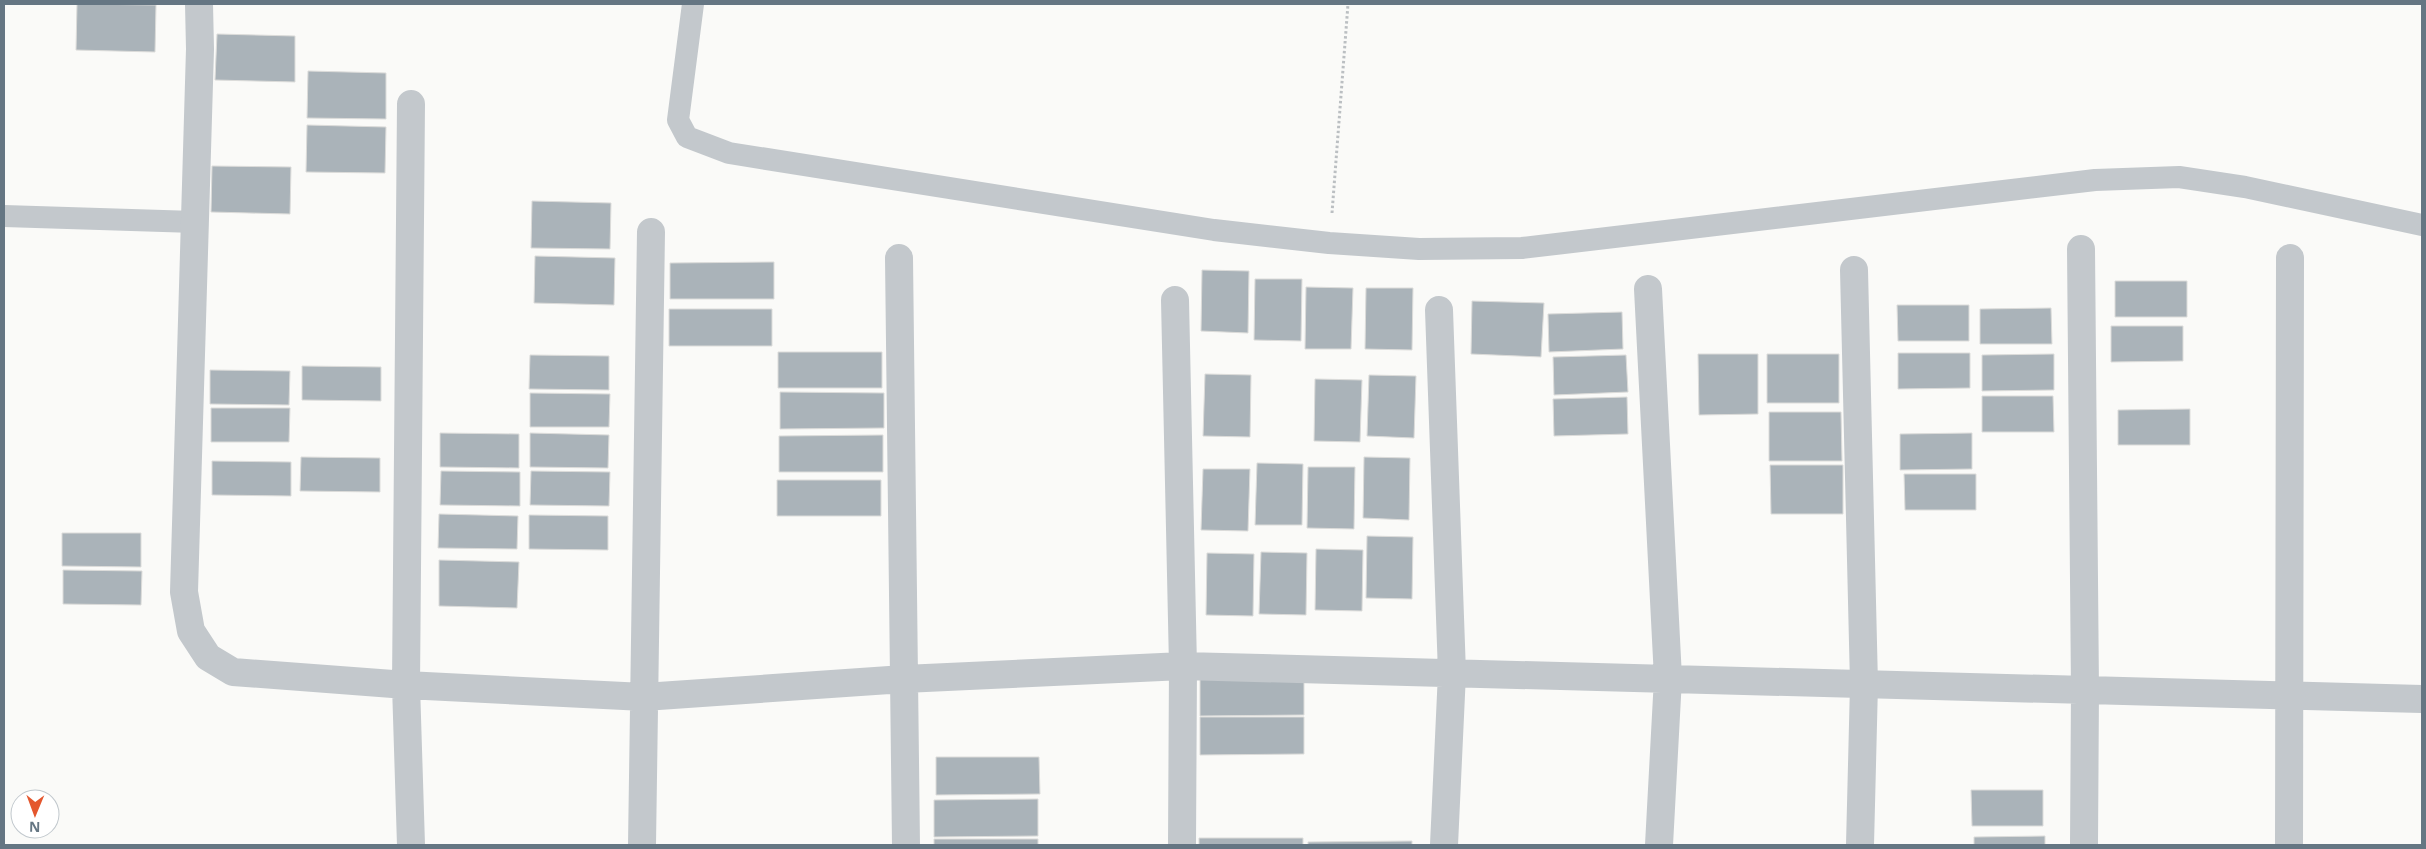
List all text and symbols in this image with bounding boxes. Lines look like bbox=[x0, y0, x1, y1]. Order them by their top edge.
north arrow bbox=[10, 789, 60, 839]
text: N bbox=[29, 818, 41, 837]

